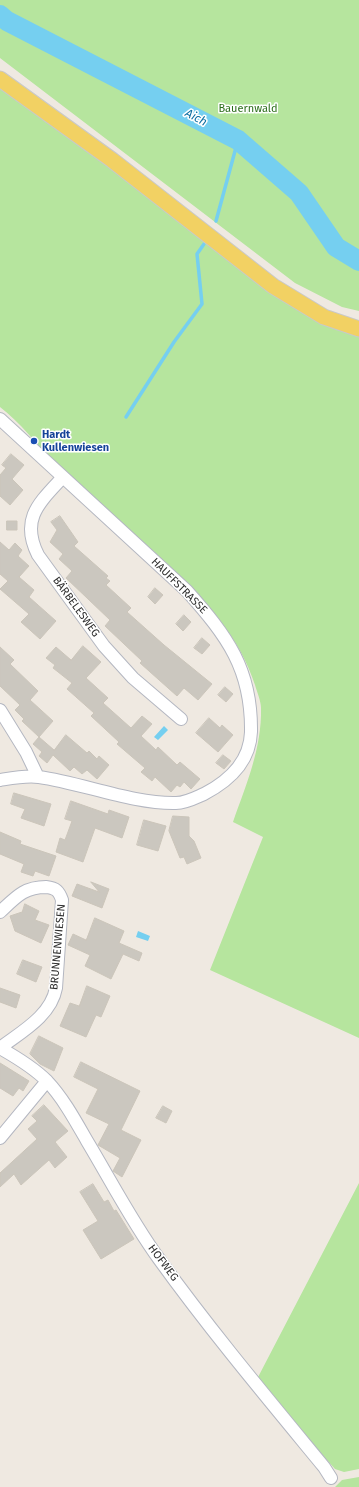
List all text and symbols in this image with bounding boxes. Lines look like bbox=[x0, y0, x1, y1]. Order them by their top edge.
park label: Bauernwald bbox=[218, 102, 278, 116]
water label: Aich bbox=[183, 106, 209, 130]
place label: Hardt Kullenwiesen bbox=[42, 428, 109, 454]
marker: Hardt Kullenwiesen bbox=[29, 436, 39, 446]
street label: HAUFFSTRASSE bbox=[148, 555, 210, 617]
street label: BÄRBELESWEG bbox=[50, 574, 102, 640]
street label: BRUNNENWIESEN bbox=[48, 903, 68, 991]
street label: HOFWEG bbox=[145, 1242, 181, 1284]

